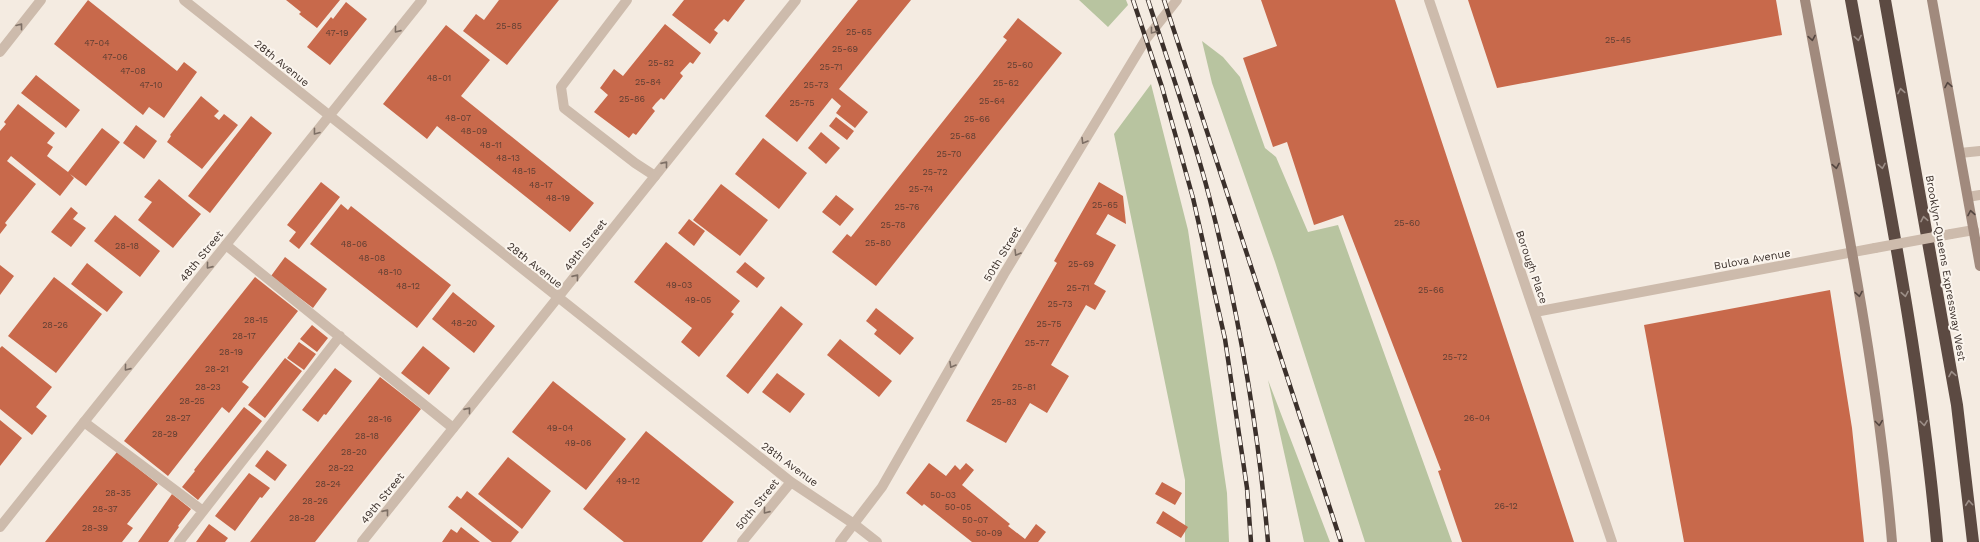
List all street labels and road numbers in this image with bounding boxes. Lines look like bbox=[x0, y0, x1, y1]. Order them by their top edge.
street label: 28th Avenue bbox=[252, 37, 312, 89]
street label: Brooklyn-Queens Expressway West bbox=[1923, 174, 1968, 363]
street label: 49th Street bbox=[561, 217, 610, 274]
street label: 50th Street bbox=[981, 224, 1024, 284]
street label: 48th Street bbox=[177, 228, 226, 284]
street label: Borough Place bbox=[1513, 229, 1550, 306]
street label: 28th Avenue bbox=[504, 240, 565, 291]
street label: Bulova Avenue bbox=[1713, 246, 1791, 273]
street label: 28th Avenue bbox=[759, 440, 821, 489]
street label: 49th Street bbox=[358, 470, 407, 526]
street label: 50th Street bbox=[733, 476, 782, 532]

